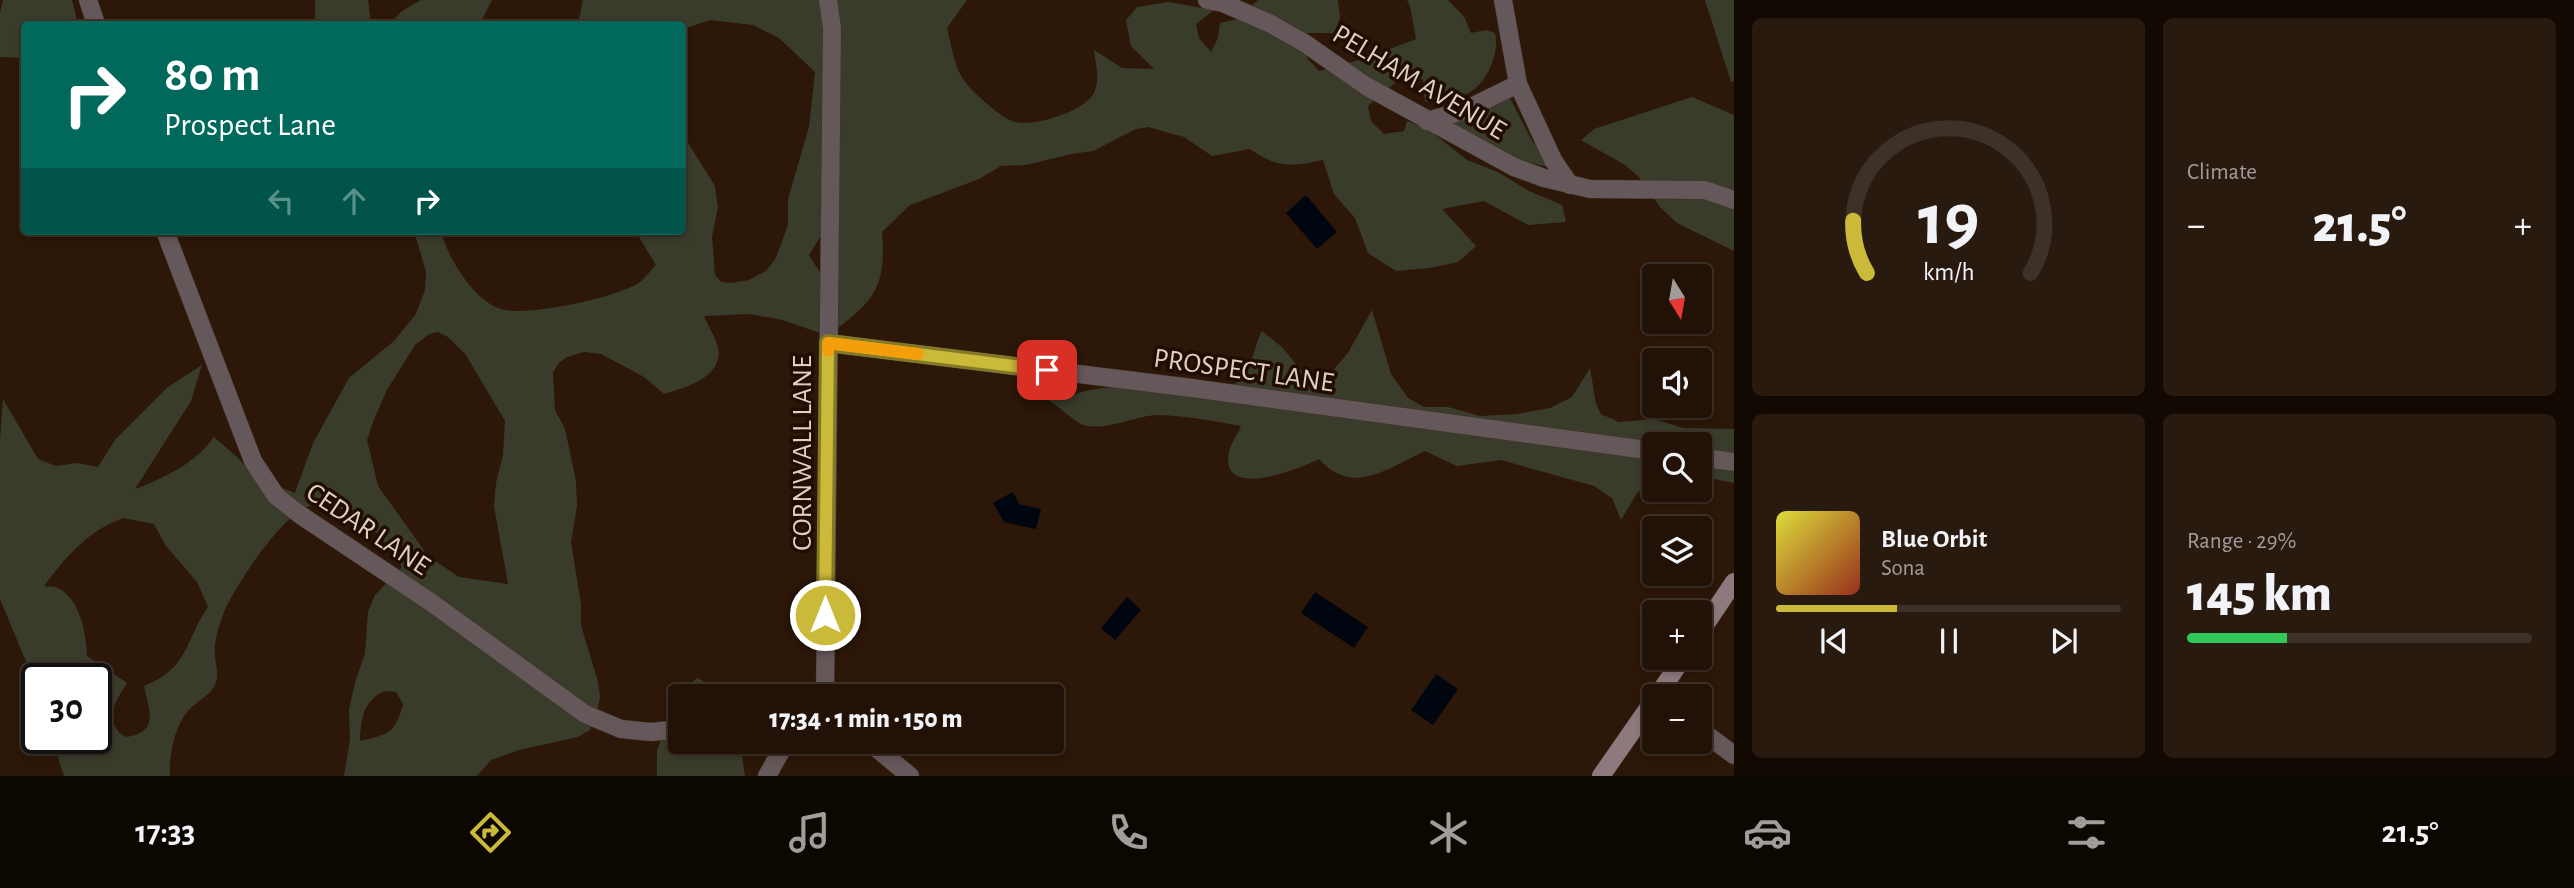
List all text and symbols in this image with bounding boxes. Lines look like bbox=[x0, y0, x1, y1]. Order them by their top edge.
street label: PELHAM AVENUE bbox=[1327, 20, 1511, 145]
icon: right bbox=[49, 49, 140, 140]
text: 80 m bbox=[164, 51, 261, 100]
text: Prospect Lane bbox=[164, 109, 336, 141]
text: Climate bbox=[2187, 161, 2257, 184]
icon: left bbox=[262, 182, 300, 220]
icon: ahead bbox=[335, 182, 373, 220]
icon: right bbox=[408, 182, 446, 220]
text: 19 bbox=[1918, 185, 1979, 258]
text: 21.5° bbox=[2313, 199, 2406, 251]
text: − bbox=[2187, 207, 2205, 245]
text: + bbox=[2514, 207, 2532, 245]
text: km/h bbox=[1923, 260, 1974, 285]
north arrow bbox=[1642, 264, 1712, 334]
map controls bbox=[1642, 264, 1712, 754]
pin bbox=[1017, 340, 1077, 400]
street label: PROSPECT LANE bbox=[1152, 344, 1336, 397]
button: sound bbox=[1642, 348, 1712, 418]
icon: arrive bbox=[1028, 351, 1066, 389]
street label: CORNWALL LANE bbox=[789, 355, 817, 551]
button: search bbox=[1642, 432, 1712, 502]
street label: CEDAR LANE bbox=[301, 478, 435, 581]
button: layers bbox=[1642, 516, 1712, 586]
text: Blue Orbit bbox=[1881, 526, 1987, 552]
text: Range · 29% bbox=[2187, 530, 2296, 553]
text: Sona bbox=[1881, 557, 1925, 580]
text: 145 km bbox=[2187, 568, 2332, 620]
position arrow bbox=[788, 578, 862, 652]
button: + bbox=[1642, 600, 1712, 670]
icon: previous bbox=[1815, 622, 1853, 660]
icon: pause bbox=[1930, 622, 1968, 660]
icon: next bbox=[2045, 622, 2083, 660]
speed limit sign: 30 bbox=[21, 663, 112, 754]
button: − bbox=[1642, 684, 1712, 754]
text: 17:34 · 1 min · 150 m bbox=[769, 706, 963, 732]
icon: directions bbox=[466, 808, 515, 857]
icon: music bbox=[785, 808, 834, 857]
icon: phone bbox=[1104, 808, 1153, 857]
icon: climate bbox=[1424, 808, 1473, 857]
icon: car bbox=[1743, 808, 1792, 857]
icon: filters bbox=[2062, 808, 2111, 857]
text: 17:33 bbox=[135, 816, 195, 848]
text: 21.5° bbox=[2382, 816, 2439, 848]

